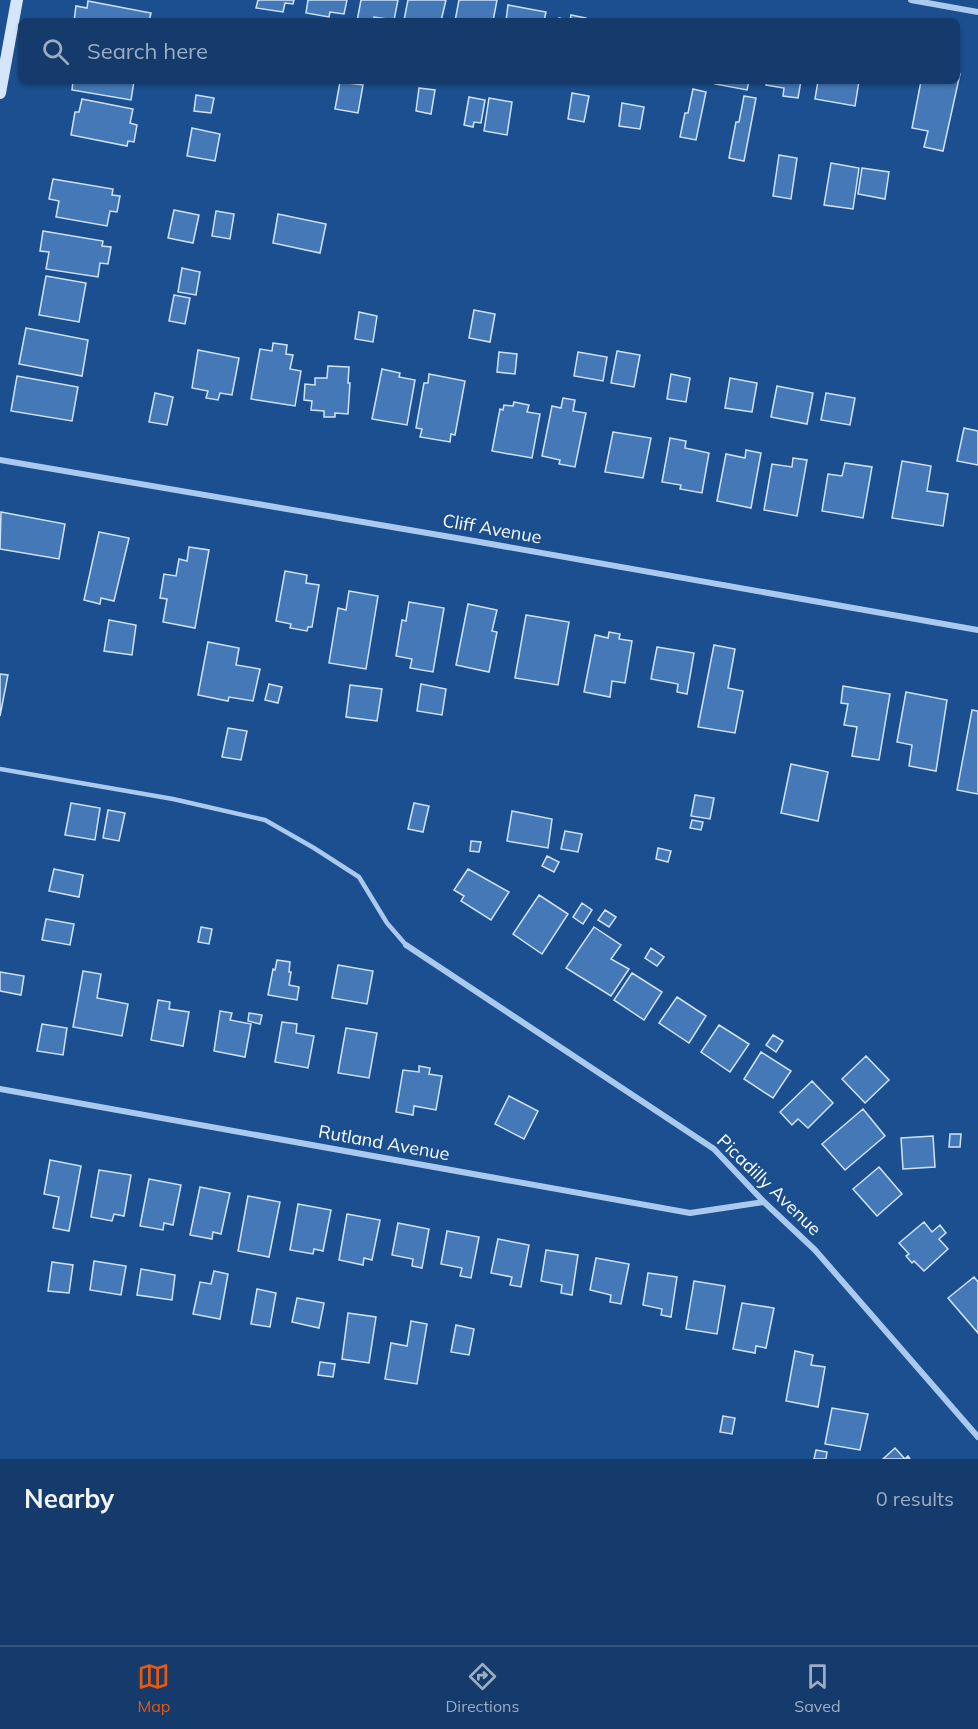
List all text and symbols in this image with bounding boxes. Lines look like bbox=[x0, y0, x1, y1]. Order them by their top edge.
search box bbox=[18, 18, 960, 84]
icon: search bbox=[39, 35, 72, 68]
text: Search here bbox=[87, 37, 208, 65]
street label: Cliff Avenue bbox=[441, 508, 543, 549]
street label: Rutland Avenue bbox=[317, 1120, 452, 1165]
street label: Picadilly Avenue bbox=[712, 1129, 826, 1240]
text: Nearby bbox=[24, 1482, 114, 1515]
text: 0 results bbox=[876, 1486, 954, 1511]
tab: Map bbox=[137, 1660, 170, 1716]
tab: Directions bbox=[445, 1660, 519, 1716]
tab: Saved bbox=[794, 1660, 841, 1716]

